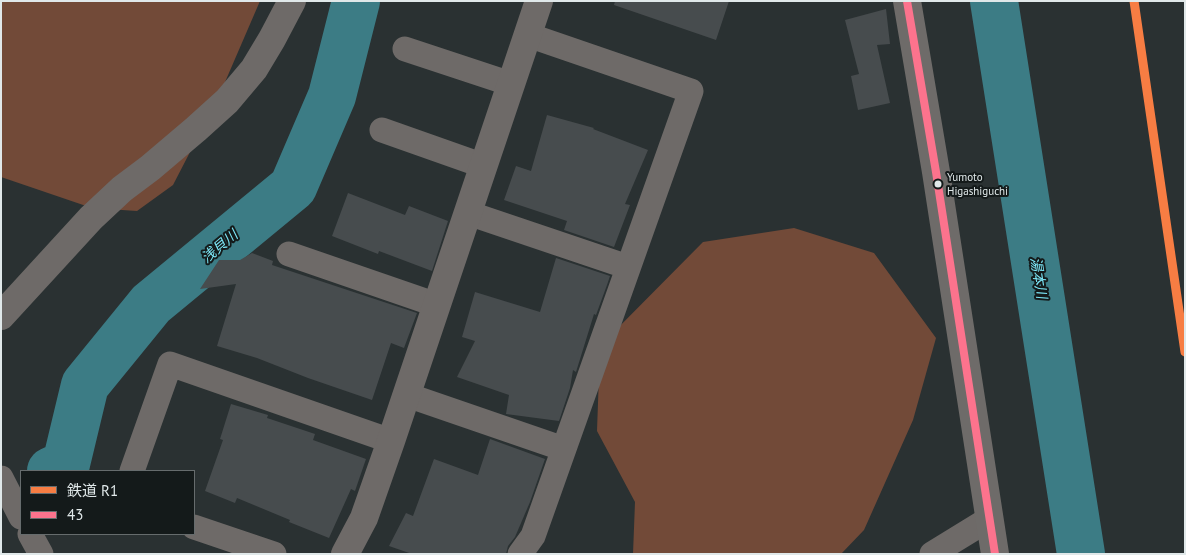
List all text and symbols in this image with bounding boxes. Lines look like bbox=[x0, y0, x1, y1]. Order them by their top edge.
place label: Yumoto Higashiguchi bbox=[947, 171, 1008, 197]
marker: Yumoto Higashiguchi bbox=[933, 179, 943, 189]
water label: 浅貝川 bbox=[199, 227, 241, 267]
water label: 湯本川 bbox=[1026, 256, 1050, 300]
legend bbox=[20, 470, 195, 535]
text: 鉄道 R1 bbox=[67, 481, 118, 500]
text: 43 bbox=[67, 505, 83, 524]

